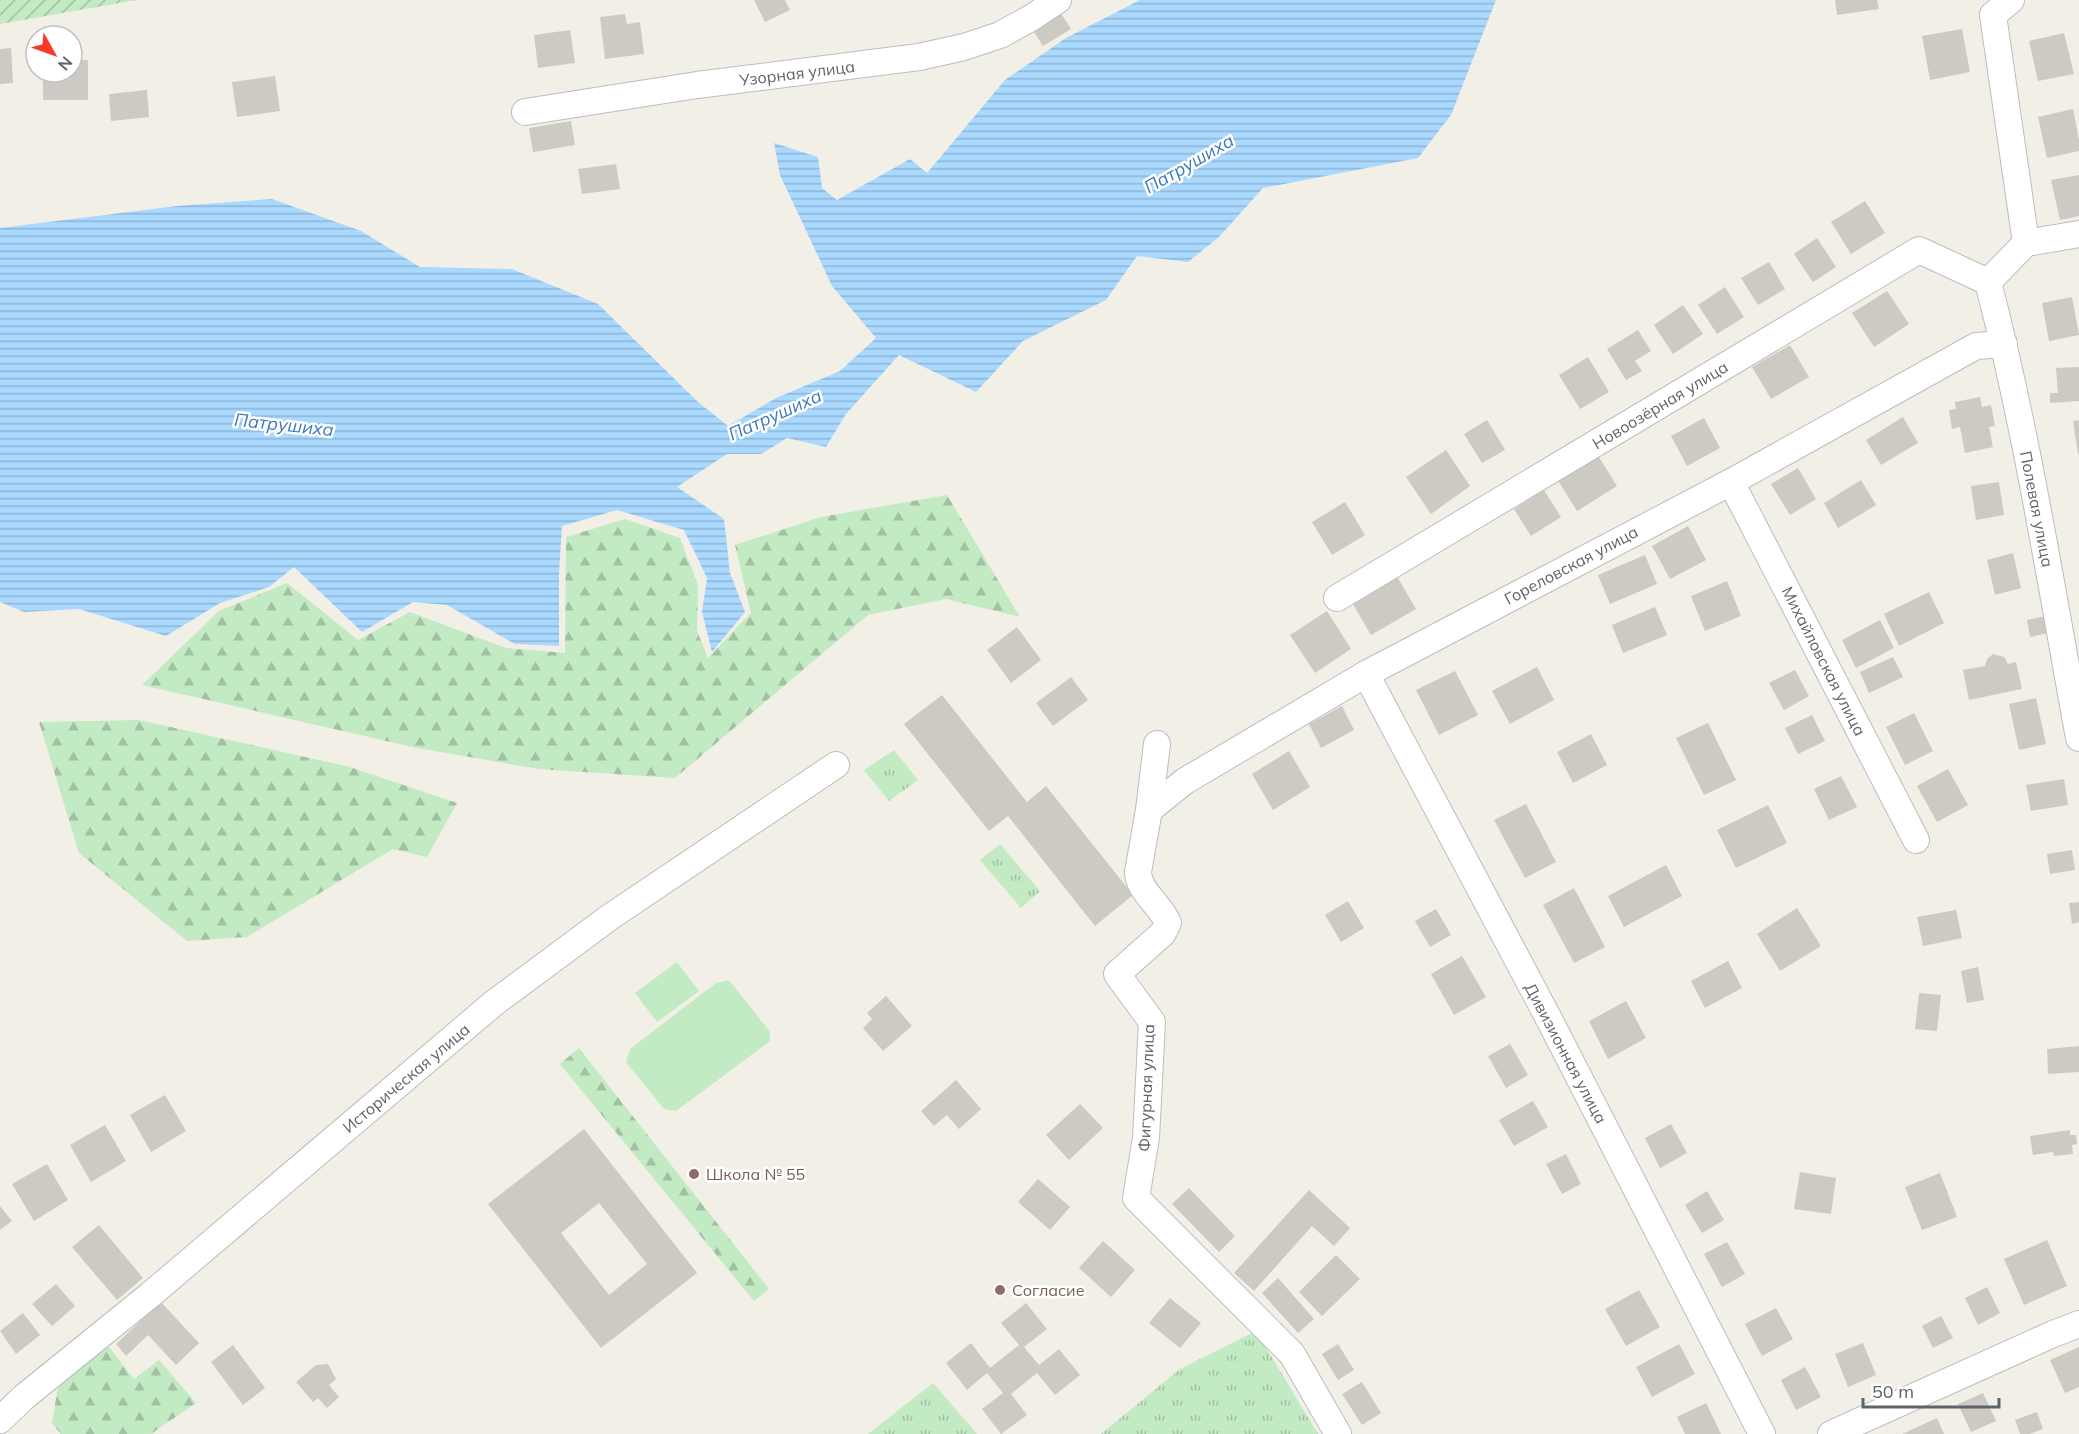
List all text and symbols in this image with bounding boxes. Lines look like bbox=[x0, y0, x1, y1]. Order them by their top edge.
north arrow bbox=[24, 24, 84, 84]
text: N bbox=[54, 53, 77, 75]
street label: Узорная улица bbox=[737, 56, 856, 90]
water label: Патрушиха bbox=[1140, 129, 1238, 198]
street label: Новоозёрная улица bbox=[1589, 357, 1731, 453]
water label: Патрушиха bbox=[725, 384, 825, 445]
water label: Патрушиха bbox=[233, 408, 335, 441]
street label: Полевая улица bbox=[2016, 449, 2058, 569]
street label: Гореловская улица bbox=[1501, 521, 1641, 609]
street label: Михайловская улица bbox=[1778, 583, 1870, 739]
street label: Дивизионная улица bbox=[1520, 979, 1612, 1127]
street label: Историческая улица bbox=[338, 1019, 474, 1137]
street label: Фигурная улица bbox=[1134, 1024, 1158, 1152]
place label: Школа № 55 bbox=[706, 1164, 805, 1184]
marker: Школа № 55 bbox=[687, 1167, 701, 1181]
place label: Согласие bbox=[1012, 1280, 1085, 1300]
marker: Согласие bbox=[993, 1283, 1007, 1297]
scale bar bbox=[1863, 1371, 2000, 1409]
text: 50 m bbox=[1872, 1380, 1914, 1403]

